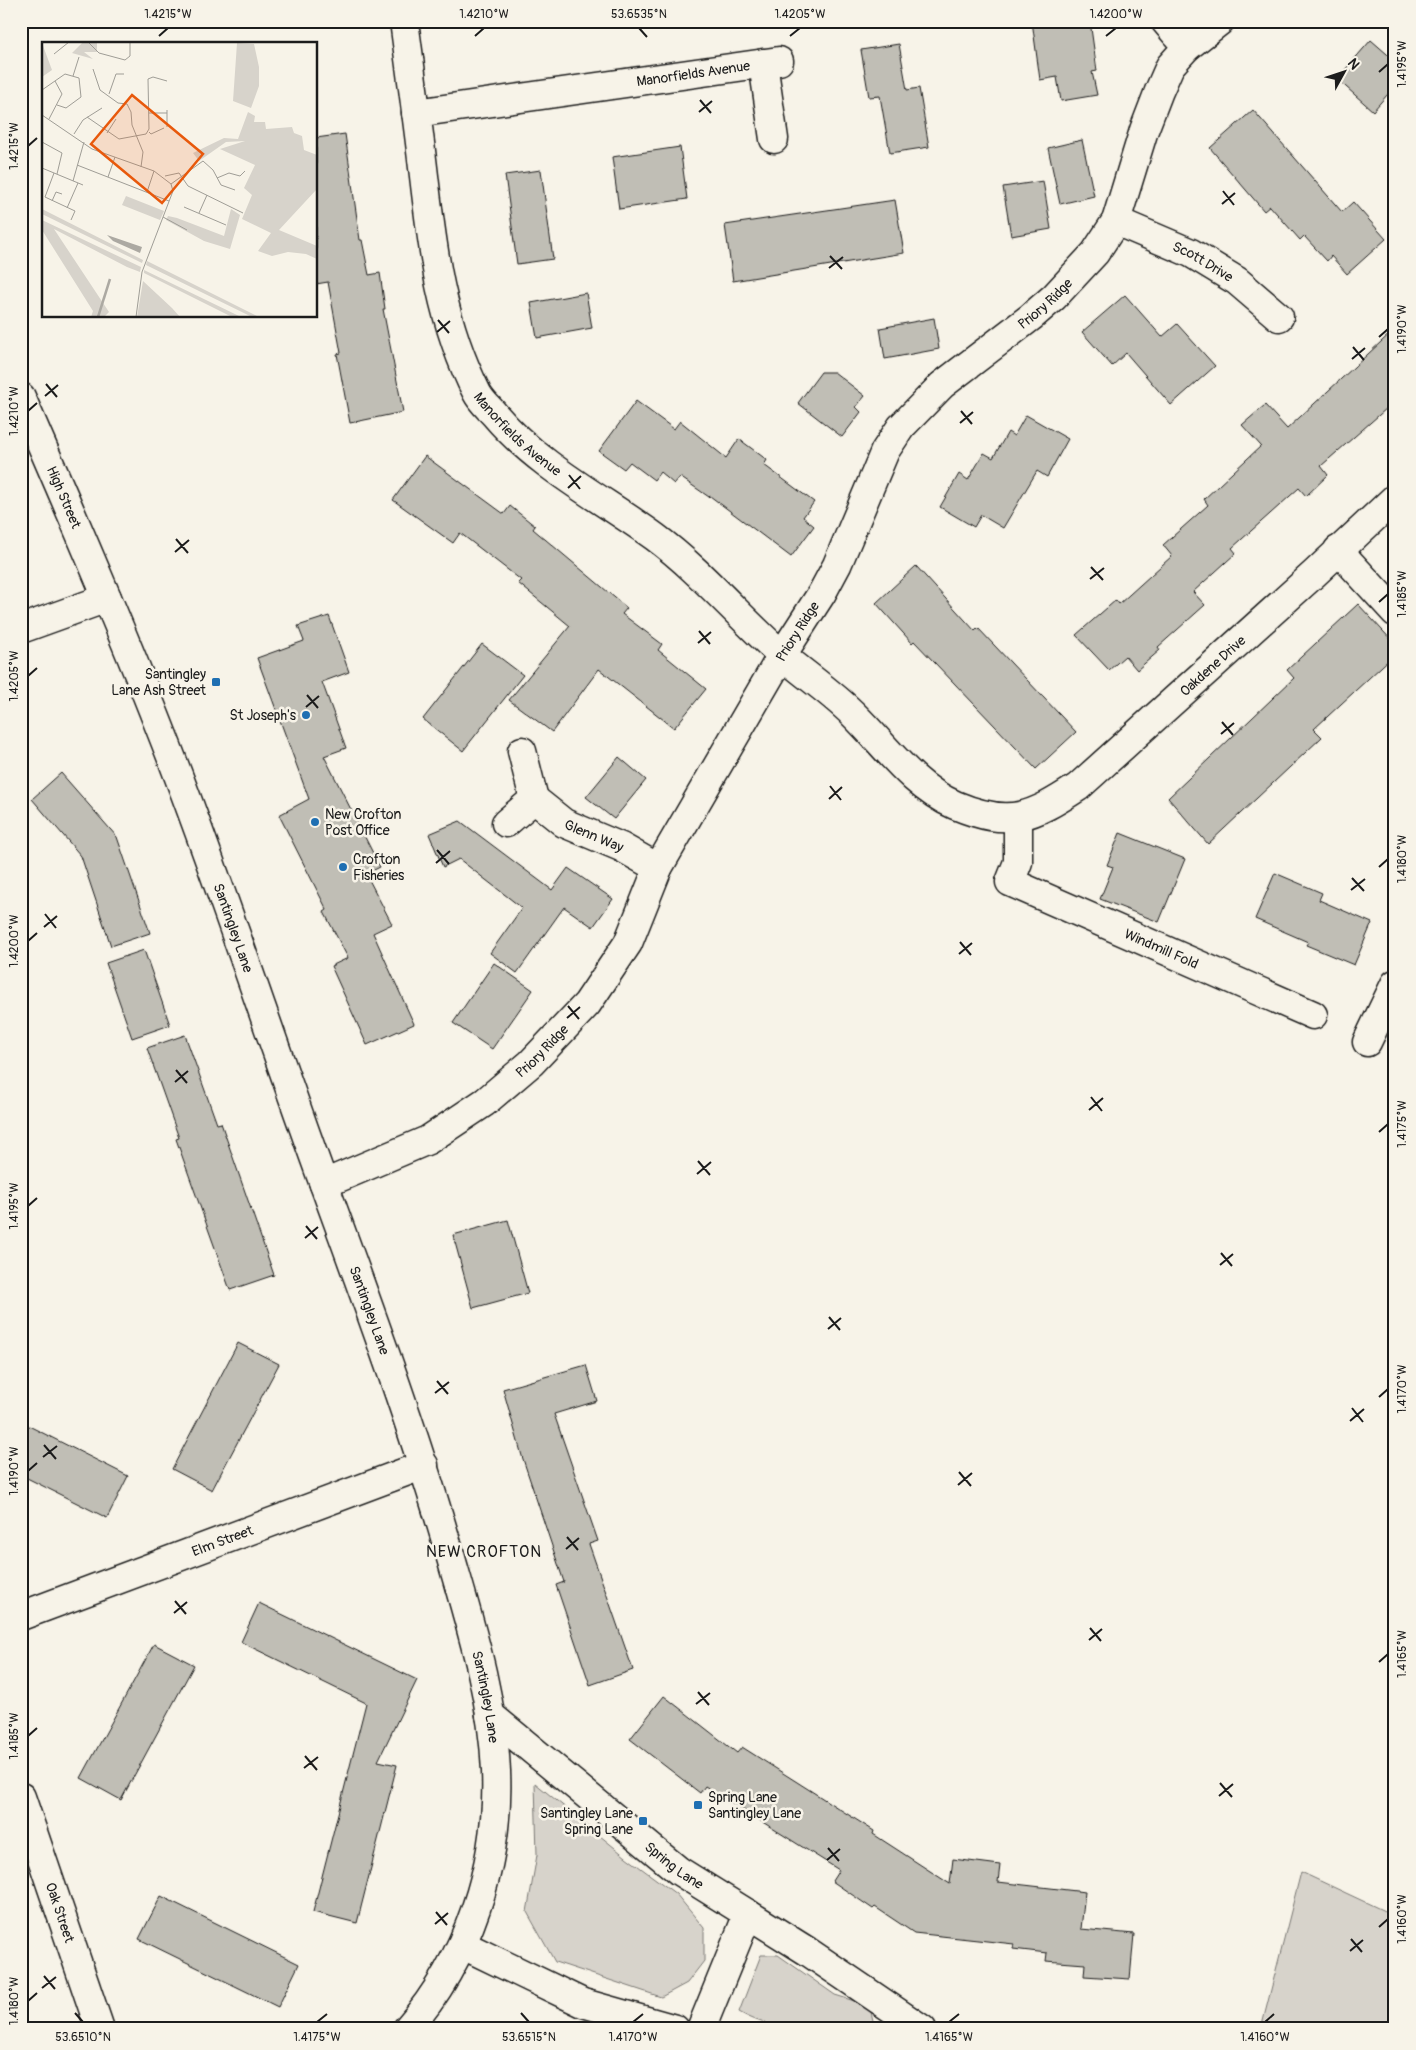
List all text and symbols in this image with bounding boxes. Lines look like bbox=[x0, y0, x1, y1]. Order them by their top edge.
text: 1.4215°W bbox=[144, 7, 192, 22]
text: 1.4210°W bbox=[459, 7, 509, 22]
text: 53.6535°N bbox=[611, 7, 667, 22]
text: 1.4205°W bbox=[774, 7, 826, 22]
text: 1.4200°W bbox=[1090, 7, 1142, 22]
text: 1.4195°W bbox=[1395, 40, 1410, 88]
inset map bbox=[42, 42, 318, 318]
north arrow bbox=[1318, 48, 1368, 98]
text: N bbox=[1344, 55, 1363, 73]
street label: Manorfields Avenue bbox=[635, 57, 751, 90]
text: 1.4215°W bbox=[7, 122, 22, 170]
street label: Scott Drive bbox=[1170, 238, 1236, 286]
street label: Priory Ridge bbox=[1015, 275, 1076, 333]
text: 1.4190°W bbox=[1395, 305, 1410, 353]
text: 1.4210°W bbox=[7, 386, 22, 436]
street label: Manorfields Avenue bbox=[470, 389, 564, 480]
street label: High Street bbox=[43, 463, 85, 531]
text: 1.4185°W bbox=[1395, 570, 1410, 618]
street label: Priory Ridge bbox=[772, 598, 823, 664]
street label: Oakdene Drive bbox=[1176, 632, 1249, 700]
text: 1.4205°W bbox=[7, 650, 22, 702]
place label: Santingley Lane Ash Street bbox=[111, 666, 206, 699]
marker: Santingley Lane Ash Street bbox=[210, 676, 222, 688]
place label: St Joseph's bbox=[230, 707, 297, 724]
marker: St Joseph's bbox=[300, 709, 312, 721]
place label: New Crofton Post Office bbox=[325, 806, 401, 839]
marker: New Crofton Post Office bbox=[309, 816, 321, 828]
street label: Glenn Way bbox=[562, 816, 626, 856]
text: 1.4180°W bbox=[1395, 835, 1410, 883]
place label: Crofton Fisheries bbox=[353, 851, 405, 884]
marker: Crofton Fisheries bbox=[337, 861, 349, 873]
street label: Santingley Lane bbox=[210, 881, 257, 975]
text: 1.4200°W bbox=[7, 915, 22, 967]
street label: Windmill Fold bbox=[1122, 925, 1201, 973]
street label: Priory Ridge bbox=[512, 1021, 572, 1081]
text: 1.4175°W bbox=[1395, 1100, 1410, 1148]
text: 1.4195°W bbox=[7, 1182, 22, 1230]
street label: Santingley Lane bbox=[346, 1264, 393, 1357]
text: 1.4170°W bbox=[1395, 1364, 1410, 1414]
text: 1.4190°W bbox=[7, 1447, 22, 1495]
street label: Elm Street bbox=[190, 1522, 256, 1560]
district label: NEW CROFTON bbox=[426, 1542, 542, 1562]
text: 1.4165°W bbox=[1395, 1630, 1410, 1678]
street label: Santingley Lane bbox=[468, 1649, 502, 1744]
text: 1.4185°W bbox=[7, 1712, 22, 1760]
place label: Spring Lane Santingley Lane bbox=[708, 1789, 801, 1822]
marker: Spring Lane Santingley Lane bbox=[692, 1799, 704, 1811]
place label: Santingley Lane Spring Lane bbox=[540, 1805, 633, 1838]
marker: Santingley Lane Spring Lane bbox=[637, 1815, 649, 1827]
street label: Spring Lane bbox=[641, 1838, 707, 1893]
street label: Oak Street bbox=[42, 1880, 78, 1945]
text: 1.4160°W bbox=[1395, 1894, 1410, 1944]
text: 1.4180°W bbox=[7, 1977, 22, 2025]
text: 53.6510°N bbox=[55, 2030, 111, 2045]
text: 1.4175°W bbox=[293, 2030, 341, 2045]
text: 53.6515°N bbox=[502, 2030, 556, 2045]
text: 1.4170°W bbox=[608, 2030, 658, 2045]
text: 1.4165°W bbox=[925, 2030, 973, 2045]
text: 1.4160°W bbox=[1240, 2030, 1290, 2045]

